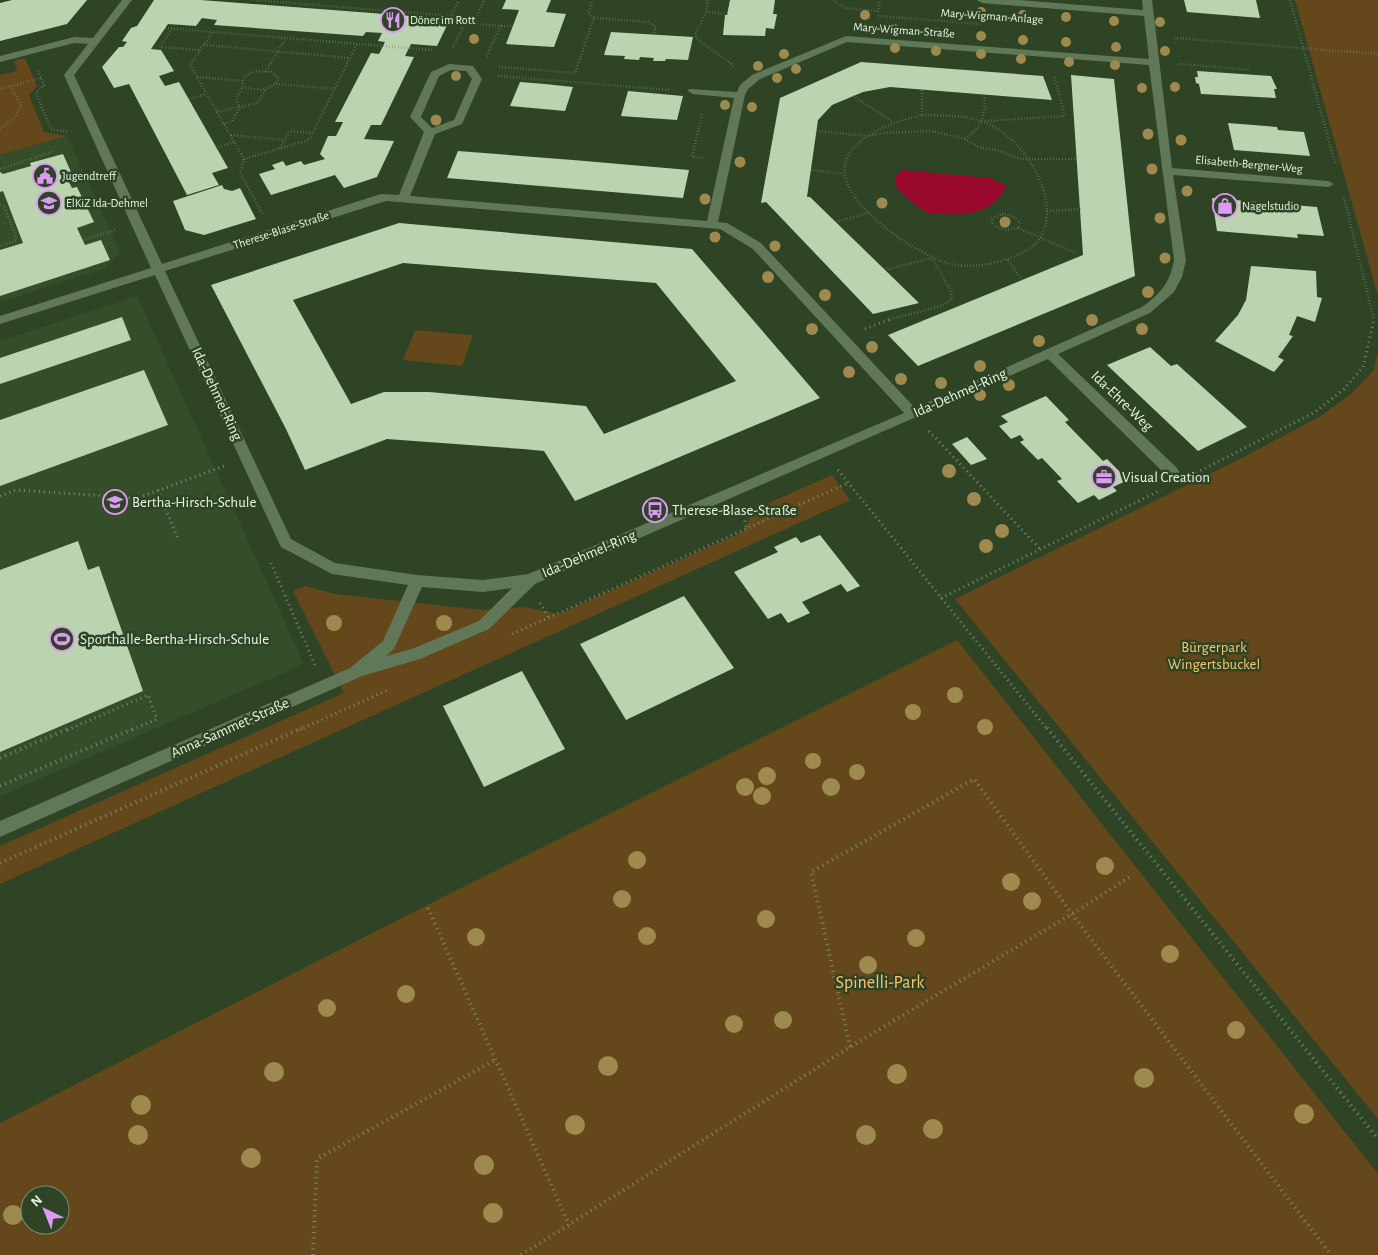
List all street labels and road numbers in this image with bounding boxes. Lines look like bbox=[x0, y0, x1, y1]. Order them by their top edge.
street label: Mary-Wigman-Anlage bbox=[940, 6, 1044, 27]
street label: Mary-Wigman-Straße bbox=[853, 20, 955, 41]
street label: Elisabeth-Bergner-Weg bbox=[1195, 153, 1303, 175]
street label: Therese-Blase-Straße bbox=[232, 209, 330, 251]
street label: Ida-Dehmel-Ring bbox=[189, 345, 245, 443]
street label: Ida-Dehmel-Ring bbox=[911, 365, 1010, 420]
street label: Ida-Ehre-Weg bbox=[1088, 368, 1156, 434]
street label: Ida-Dehmel-Ring bbox=[540, 527, 639, 581]
street label: Anna-Sammet-Straße bbox=[169, 695, 291, 761]

